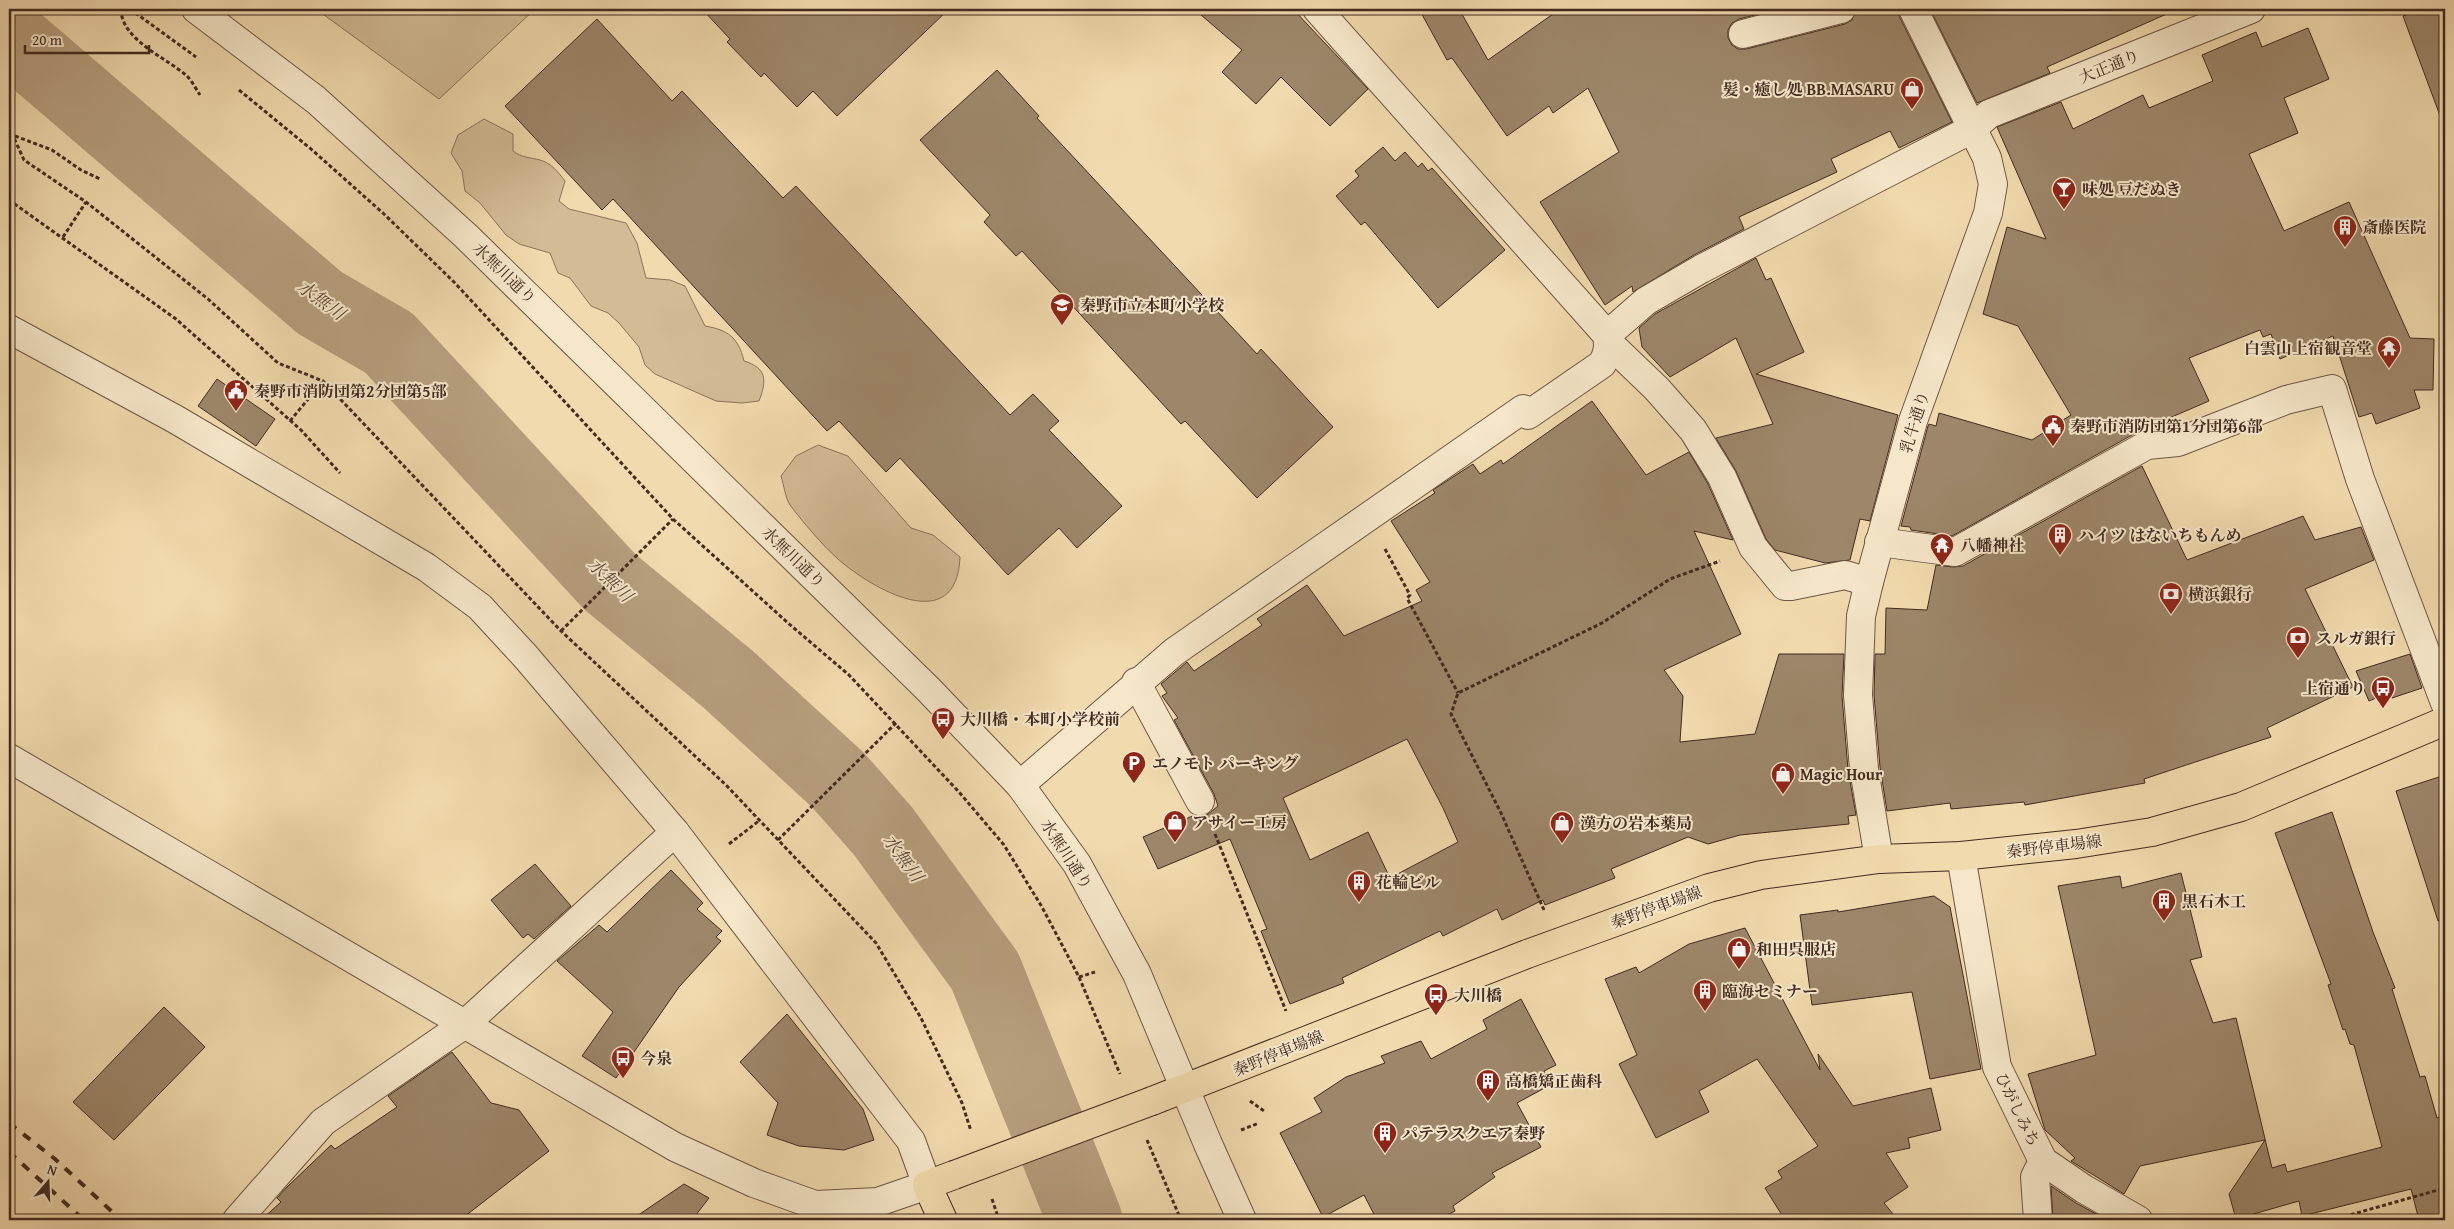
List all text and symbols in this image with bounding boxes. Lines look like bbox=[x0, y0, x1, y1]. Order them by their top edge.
scale bar bbox=[25, 22, 149, 54]
text: 20 m bbox=[32, 29, 63, 50]
street label: 大正通り bbox=[2075, 43, 2143, 89]
shop icon: 髪・癒し処 BB.MASARU bbox=[1899, 76, 1925, 110]
place label: 髪・癒し処 BB.MASARU bbox=[1723, 77, 1894, 101]
bar icon: 味処 豆だぬき bbox=[2051, 176, 2077, 210]
place label: 味処 豆だぬき bbox=[2082, 177, 2182, 201]
building icon: 斎藤医院 bbox=[2332, 214, 2358, 248]
place label: 斎藤医院 bbox=[2362, 215, 2426, 239]
street label: 水無川通り bbox=[468, 237, 542, 309]
water label: 水無川 bbox=[292, 273, 353, 328]
school or university icon: 秦野市立本町小学校 bbox=[1049, 292, 1075, 326]
place label: 秦野市立本町小学校 bbox=[1080, 293, 1225, 317]
temple icon: 白雲山上宿観音堂 bbox=[2376, 335, 2402, 369]
place label: 白雲山上宿観音堂 bbox=[2244, 336, 2372, 360]
public building icon: 秦野市消防団第2分団第5部 bbox=[223, 378, 249, 412]
place label: 秦野市消防団第2分団第5部 bbox=[254, 379, 448, 403]
street label: 乳牛通り bbox=[1893, 388, 1935, 456]
public building icon: 秦野市消防団第1分団第6部 bbox=[2040, 413, 2066, 447]
place label: 秦野市消防団第1分団第6部 bbox=[2070, 414, 2264, 438]
street label: 水無川通り bbox=[757, 521, 831, 593]
building icon: ハイツ はないちもんめ bbox=[2047, 522, 2073, 556]
place label: ハイツ はないちもんめ bbox=[2078, 523, 2242, 547]
temple icon: 八幡神社 bbox=[1929, 532, 1955, 566]
place label: 八幡神社 bbox=[1960, 533, 2024, 557]
water label: 水無川 bbox=[582, 551, 641, 609]
bank icon: 横浜銀行 bbox=[2158, 581, 2184, 615]
place label: 横浜銀行 bbox=[2188, 582, 2252, 606]
bank icon: スルガ銀行 bbox=[2285, 625, 2311, 659]
place label: スルガ銀行 bbox=[2316, 626, 2396, 650]
bus stop icon: 上宿通り bbox=[2370, 675, 2396, 709]
place label: 上宿通り bbox=[2302, 676, 2366, 700]
bus stop icon: 大川橋・本町小学校前 bbox=[930, 706, 956, 740]
place label: 大川橋・本町小学校前 bbox=[960, 707, 1120, 731]
parking icon: エノモト パーキング bbox=[1121, 750, 1147, 784]
place label: エノモト パーキング bbox=[1152, 751, 1298, 775]
shop icon: Magic Hour bbox=[1770, 761, 1796, 795]
place label: Magic Hour bbox=[1800, 762, 1883, 786]
shop icon: アサイー工房 bbox=[1162, 809, 1188, 843]
place label: アサイー工房 bbox=[1192, 810, 1287, 834]
shop icon: 漢方の岩本薬局 bbox=[1549, 810, 1575, 844]
place label: 漢方の岩本薬局 bbox=[1580, 811, 1692, 835]
street label: 水無川通り bbox=[1035, 814, 1099, 894]
water label: 水無川 bbox=[877, 828, 931, 889]
street label: 秦野停車場線 bbox=[2005, 828, 2103, 864]
building icon: 花輪ビル bbox=[1346, 869, 1372, 903]
place label: 花輪ビル bbox=[1376, 870, 1440, 894]
street label: 秦野停車場線 bbox=[1607, 879, 1705, 935]
building icon: 黒石木工 bbox=[2151, 888, 2177, 922]
place label: 黒石木工 bbox=[2182, 889, 2246, 913]
shop icon: 和田呉服店 bbox=[1726, 936, 1752, 970]
place label: 和田呉服店 bbox=[1756, 937, 1836, 961]
building icon: 臨海セミナー bbox=[1692, 978, 1718, 1012]
place label: 臨海セミナー bbox=[1722, 979, 1818, 1003]
bus stop icon: 大川橋 bbox=[1423, 982, 1449, 1016]
place label: 大川橋 bbox=[1454, 983, 1502, 1007]
street label: 秦野停車場線 bbox=[1229, 1024, 1327, 1082]
bus stop icon: 今泉 bbox=[610, 1045, 636, 1079]
place label: 今泉 bbox=[640, 1046, 672, 1070]
building icon: 高橋矯正歯科 bbox=[1475, 1068, 1501, 1102]
street label: ひがしみち bbox=[1990, 1068, 2046, 1150]
place label: 高橋矯正歯科 bbox=[1506, 1069, 1603, 1093]
building icon: パテラスクエア秦野 bbox=[1372, 1120, 1398, 1154]
place label: パテラスクエア秦野 bbox=[1402, 1121, 1545, 1145]
north arrow bbox=[22, 1156, 72, 1206]
text: N bbox=[45, 1159, 61, 1181]

